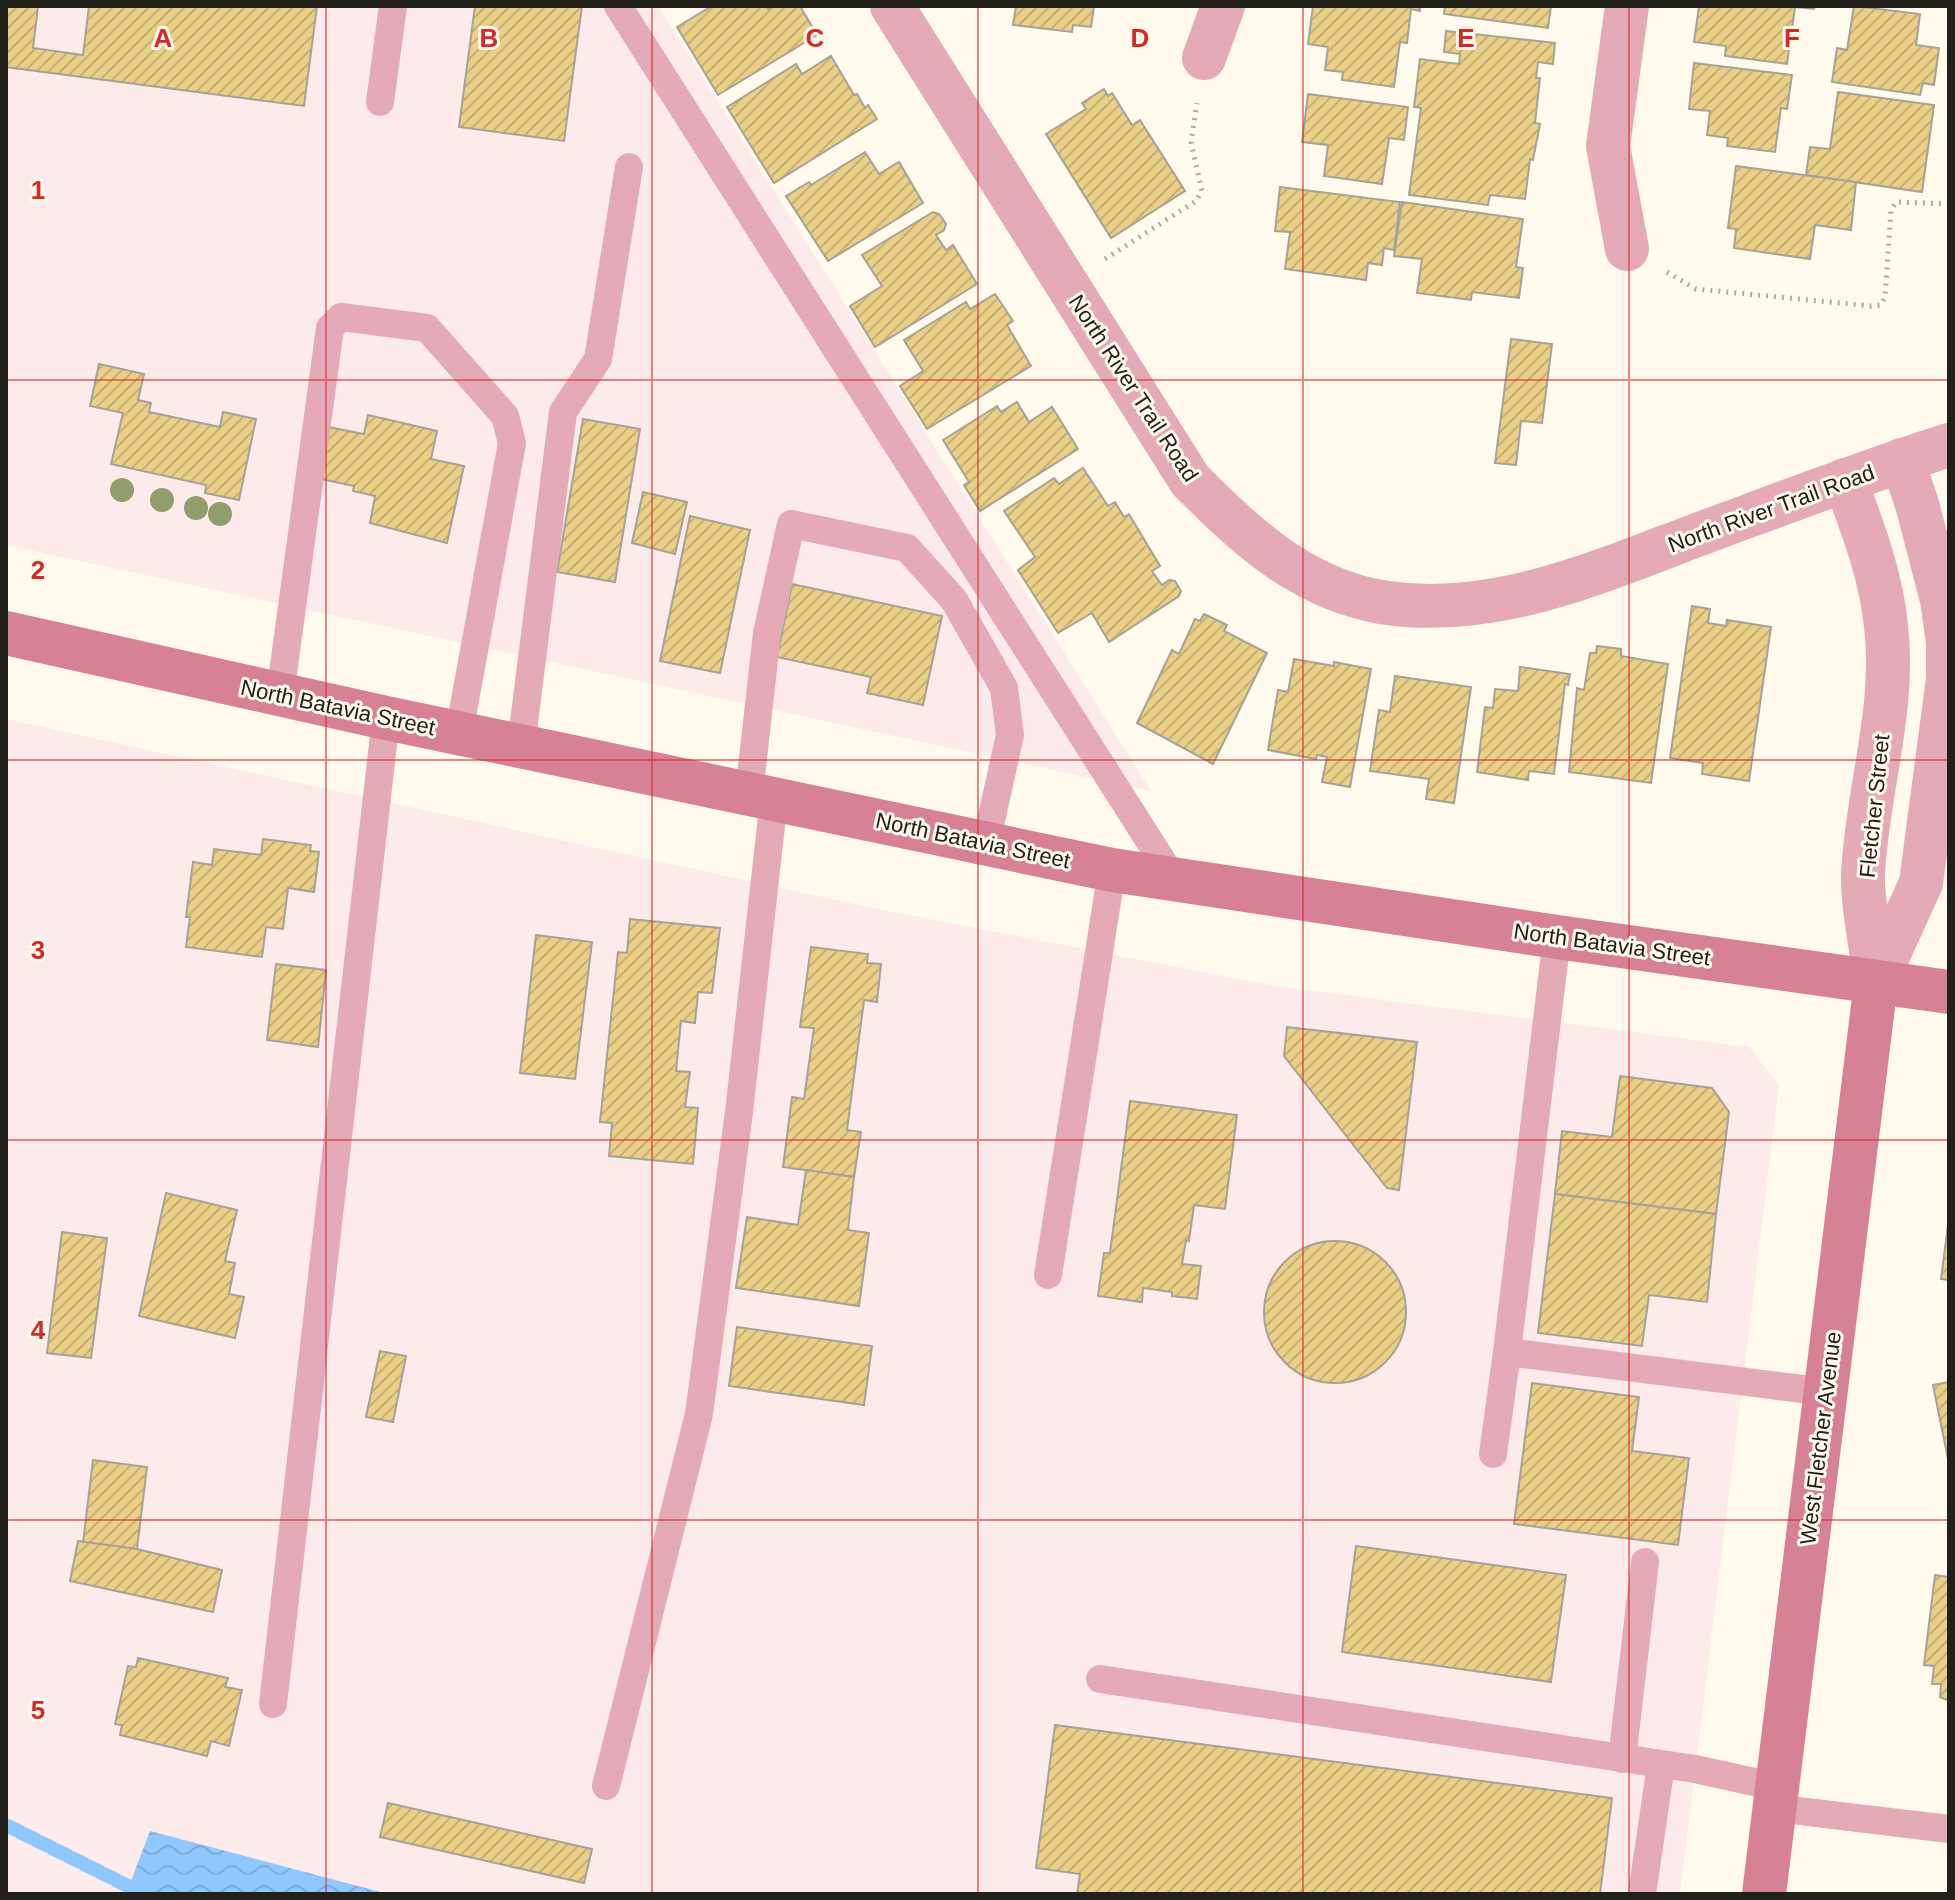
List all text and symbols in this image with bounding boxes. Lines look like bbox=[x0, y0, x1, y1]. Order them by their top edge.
text: A bbox=[154, 23, 173, 53]
text: B bbox=[480, 23, 498, 53]
text: C bbox=[806, 23, 825, 53]
text: D bbox=[1131, 23, 1149, 53]
text: E bbox=[1457, 23, 1475, 53]
text: F bbox=[1784, 23, 1800, 53]
text: 1 bbox=[31, 175, 45, 205]
street label: North River Trail Road bbox=[1064, 290, 1203, 486]
street label: North River Trail Road bbox=[1665, 460, 1878, 557]
text: 2 bbox=[31, 555, 45, 585]
street label: North Batavia Street bbox=[238, 675, 437, 740]
street label: Fletcher Street bbox=[1855, 733, 1894, 879]
street label: North Batavia Street bbox=[873, 808, 1072, 873]
street label: North Batavia Street bbox=[1512, 918, 1712, 971]
text: 3 bbox=[31, 935, 45, 965]
text: 4 bbox=[31, 1315, 46, 1345]
street label: West Fletcher Avenue bbox=[1795, 1330, 1846, 1546]
text: 5 bbox=[31, 1695, 45, 1725]

